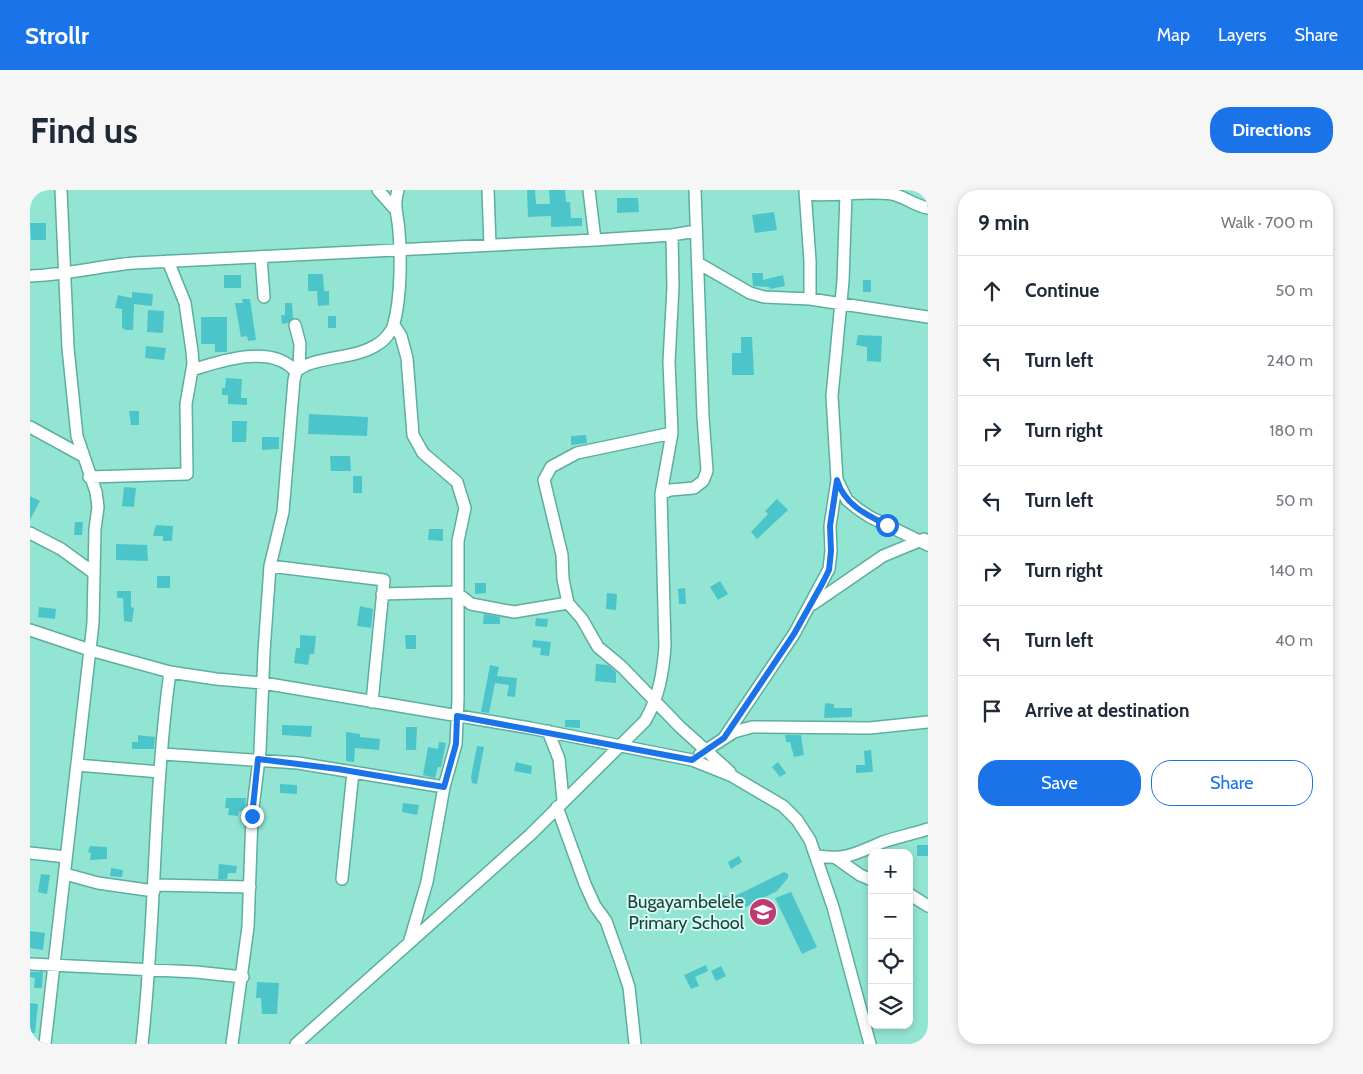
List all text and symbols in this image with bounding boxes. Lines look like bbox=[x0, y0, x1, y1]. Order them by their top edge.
text: Strollr bbox=[25, 21, 89, 50]
text: Map bbox=[1157, 24, 1190, 46]
text: Layers bbox=[1218, 24, 1267, 46]
text: Share bbox=[1295, 24, 1338, 46]
button: Directions bbox=[1210, 107, 1333, 153]
text: Find us bbox=[30, 109, 138, 152]
text: 9 min bbox=[978, 210, 1029, 235]
text: Walk · 700 m bbox=[1221, 213, 1313, 232]
icon: ahead bbox=[978, 277, 1006, 305]
text: Continue bbox=[1025, 279, 1099, 302]
text: 50 m bbox=[1276, 281, 1313, 300]
icon: left bbox=[978, 347, 1006, 375]
text: Turn left bbox=[1025, 349, 1093, 372]
text: 240 m bbox=[1267, 351, 1313, 370]
icon: right bbox=[978, 417, 1006, 445]
text: Turn right bbox=[1025, 419, 1103, 442]
text: 180 m bbox=[1269, 421, 1313, 440]
icon: left bbox=[978, 487, 1006, 515]
text: Turn left bbox=[1025, 489, 1093, 512]
text: 50 m bbox=[1276, 491, 1313, 510]
route start bbox=[876, 514, 899, 537]
icon: right bbox=[978, 557, 1006, 585]
text: Turn right bbox=[1025, 559, 1103, 582]
text: 140 m bbox=[1270, 561, 1313, 580]
icon: left bbox=[978, 627, 1006, 655]
text: Turn left bbox=[1025, 629, 1093, 652]
text: 40 m bbox=[1275, 631, 1313, 650]
icon: arrive bbox=[978, 697, 1006, 725]
text: Arrive at destination bbox=[1025, 699, 1189, 722]
button: Save bbox=[978, 760, 1141, 806]
button: Share bbox=[1151, 760, 1313, 806]
route end bbox=[241, 805, 264, 828]
map controls bbox=[868, 849, 913, 1029]
button: + bbox=[868, 849, 913, 894]
place label: Bugayambelele Primary School bbox=[627, 891, 745, 934]
button: − bbox=[868, 894, 913, 939]
school or university icon: Bugayambelele Primary School bbox=[748, 897, 778, 927]
button: locate bbox=[868, 939, 913, 984]
button: layers bbox=[868, 984, 913, 1029]

